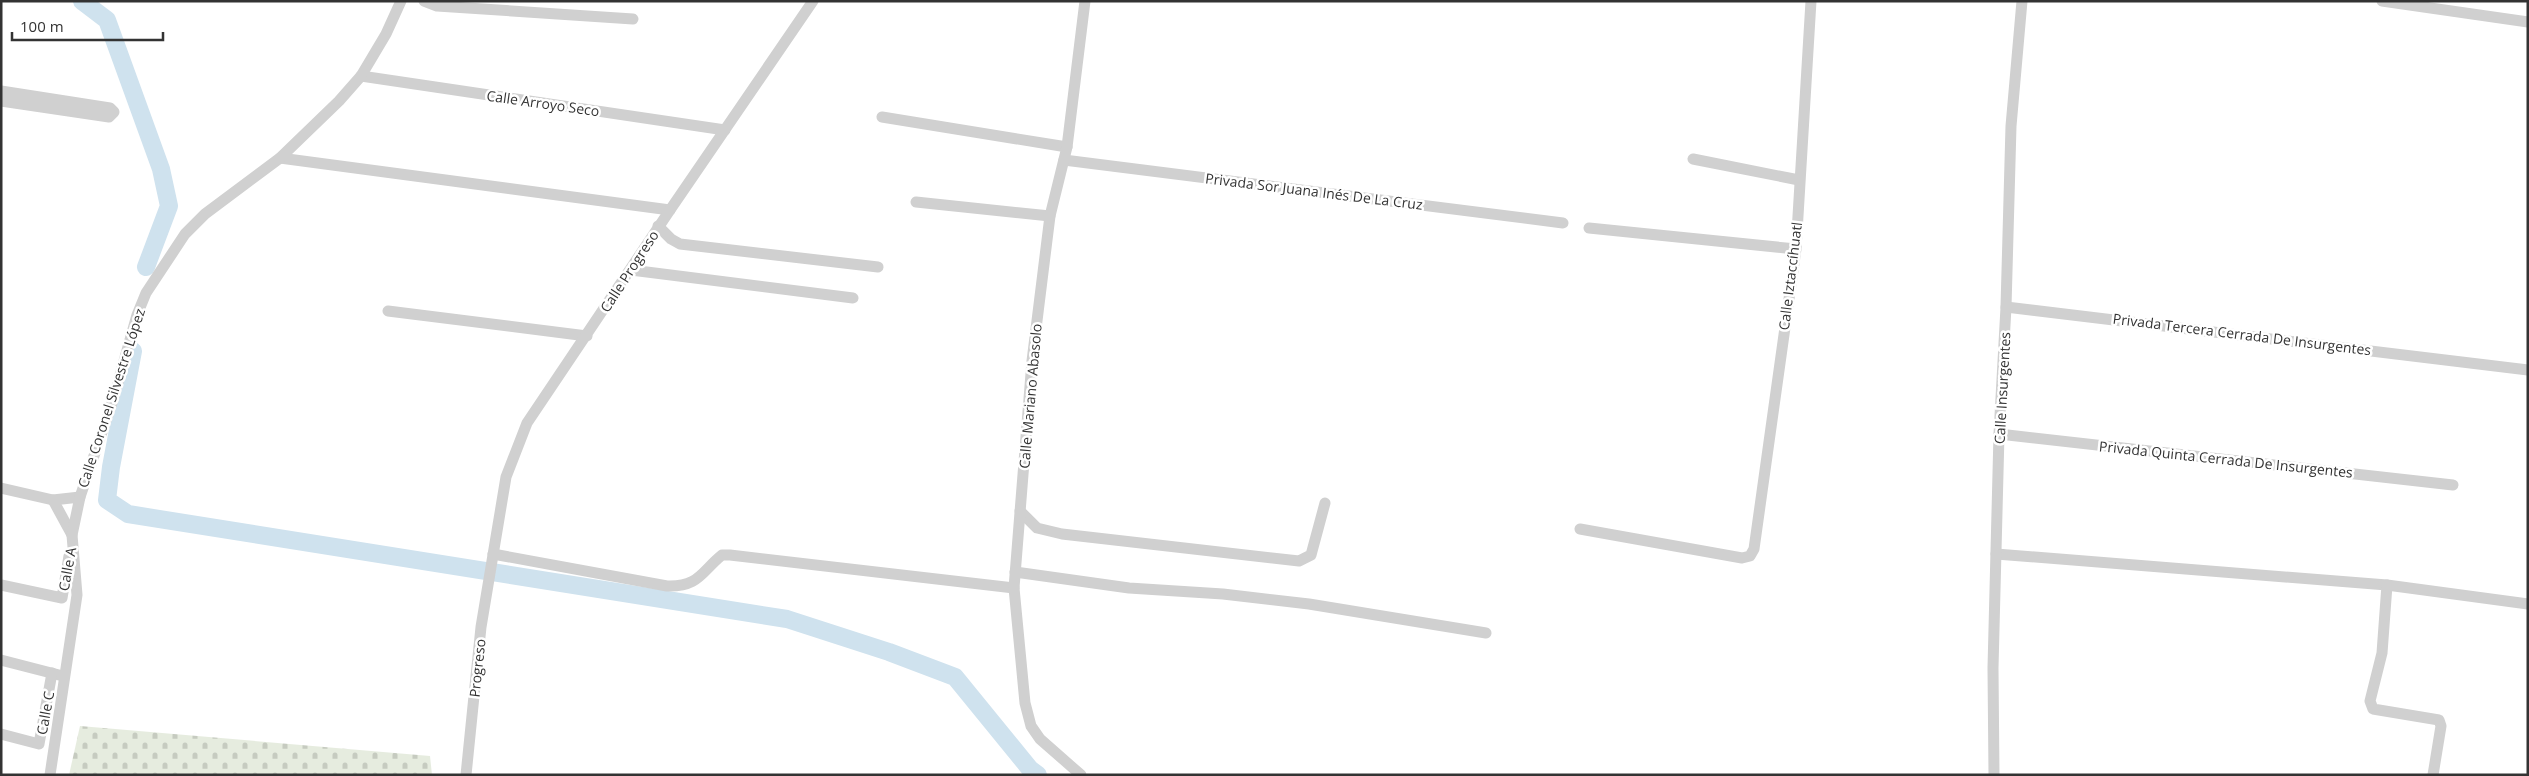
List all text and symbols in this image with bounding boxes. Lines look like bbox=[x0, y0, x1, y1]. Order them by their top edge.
scale bar bbox=[12, 10, 164, 42]
text: 100 m bbox=[20, 16, 64, 36]
street label: Calle Arroyo Seco bbox=[485, 86, 601, 120]
street label: Privada Sor Juana Inés De La Cruz bbox=[1204, 168, 1424, 214]
street label: Calle Iztaccíhuatl bbox=[1774, 221, 1806, 331]
street label: Calle Progreso bbox=[595, 226, 663, 316]
street label: Calle Coronel Silvestre López bbox=[73, 306, 149, 490]
street label: Privada Tercera Cerrada De Insurgentes bbox=[2112, 309, 2373, 359]
street label: Calle Mariano Abasolo bbox=[1014, 323, 1046, 469]
street label: Calle Insurgentes bbox=[1990, 331, 2014, 445]
street label: Privada Quinta Cerrada De Insurgentes bbox=[2098, 436, 2354, 482]
street label: Calle A bbox=[54, 546, 80, 592]
street label: Progreso bbox=[464, 638, 490, 698]
street label: Calle C bbox=[32, 690, 58, 736]

